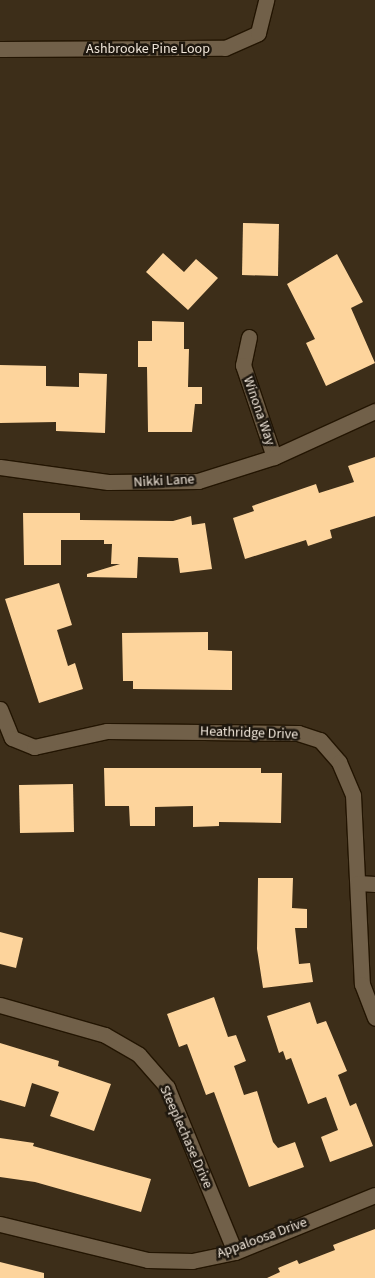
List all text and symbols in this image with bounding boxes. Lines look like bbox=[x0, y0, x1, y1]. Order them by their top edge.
street label: Ashbrooke Pine Loop bbox=[86, 41, 210, 57]
street label: Winona Way bbox=[239, 374, 279, 448]
street label: Nikki Lane bbox=[133, 471, 195, 491]
street label: Heathridge Drive bbox=[200, 723, 298, 743]
street label: Steeplechase Drive bbox=[156, 1083, 216, 1191]
street label: Appaloosa Drive bbox=[215, 1214, 309, 1262]

